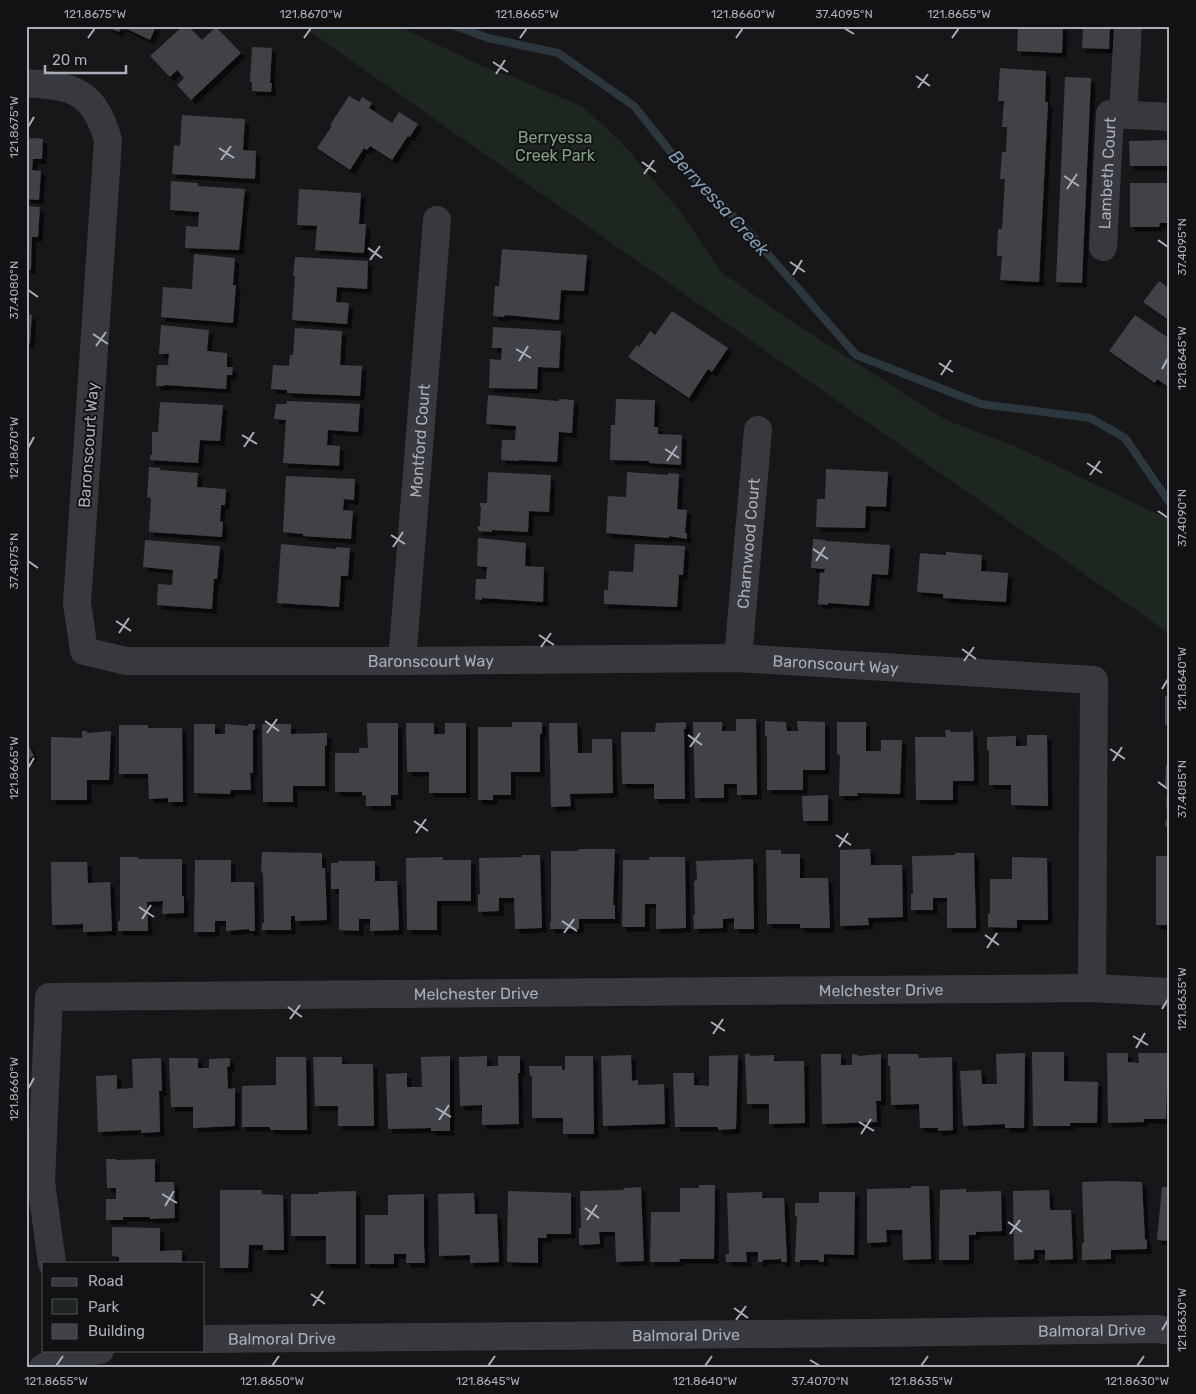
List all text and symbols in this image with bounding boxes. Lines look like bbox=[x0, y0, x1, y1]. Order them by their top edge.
text: 121.8675°W bbox=[64, 7, 127, 21]
text: 121.8670°W bbox=[280, 7, 343, 21]
text: 121.8665°W bbox=[495, 7, 559, 21]
text: 121.8660°W bbox=[711, 7, 775, 21]
text: 37.4095°N bbox=[815, 7, 873, 21]
text: 121.8655°W bbox=[927, 7, 991, 21]
scale bar bbox=[45, 42, 126, 74]
text: 20 m bbox=[52, 51, 87, 69]
text: 121.8675°W bbox=[7, 95, 21, 158]
street label: Lambeth Court bbox=[1095, 117, 1120, 230]
park label: Berryessa Creek Park bbox=[515, 128, 596, 165]
water label: Berryessa Creek bbox=[664, 145, 774, 261]
text: 37.4095°N bbox=[1175, 218, 1189, 276]
text: 37.4080°N bbox=[7, 261, 21, 319]
text: 121.8645°W bbox=[1175, 326, 1189, 390]
street label: Baronscourt Way bbox=[75, 381, 102, 509]
street label: Montford Court bbox=[406, 383, 434, 498]
text: 121.8670°W bbox=[7, 416, 21, 479]
street label: Charnwood Court bbox=[733, 477, 764, 610]
text: 37.4090°N bbox=[1175, 489, 1189, 547]
text: 37.4075°N bbox=[7, 533, 21, 589]
text: 121.8640°W bbox=[1175, 646, 1189, 711]
street label: Baronscourt Way bbox=[368, 651, 494, 671]
street label: Baronscourt Way bbox=[772, 651, 899, 678]
text: 121.8665°W bbox=[7, 736, 21, 800]
text: 37.4085°N bbox=[1175, 760, 1189, 818]
text: 121.8635°W bbox=[1175, 967, 1189, 1031]
street label: Melchester Drive bbox=[819, 980, 944, 1000]
street label: Melchester Drive bbox=[414, 984, 539, 1004]
text: 121.8660°W bbox=[7, 1057, 21, 1121]
legend bbox=[42, 1262, 205, 1352]
text: Road bbox=[88, 1272, 124, 1290]
text: 121.8630°W bbox=[1175, 1288, 1189, 1352]
text: Park bbox=[88, 1298, 119, 1316]
street label: Balmoral Drive bbox=[1038, 1320, 1146, 1341]
text: Building bbox=[88, 1322, 145, 1340]
street label: Balmoral Drive bbox=[632, 1325, 740, 1345]
street label: Balmoral Drive bbox=[228, 1329, 336, 1349]
text: 121.8655°W bbox=[24, 1374, 88, 1388]
text: 121.8650°W bbox=[240, 1374, 304, 1388]
text: 121.8645°W bbox=[456, 1374, 520, 1388]
text: 121.8640°W bbox=[673, 1374, 738, 1388]
text: 37.4070°N bbox=[791, 1374, 849, 1388]
text: 121.8635°W bbox=[889, 1374, 953, 1388]
text: 121.8630°W bbox=[1105, 1374, 1169, 1388]

